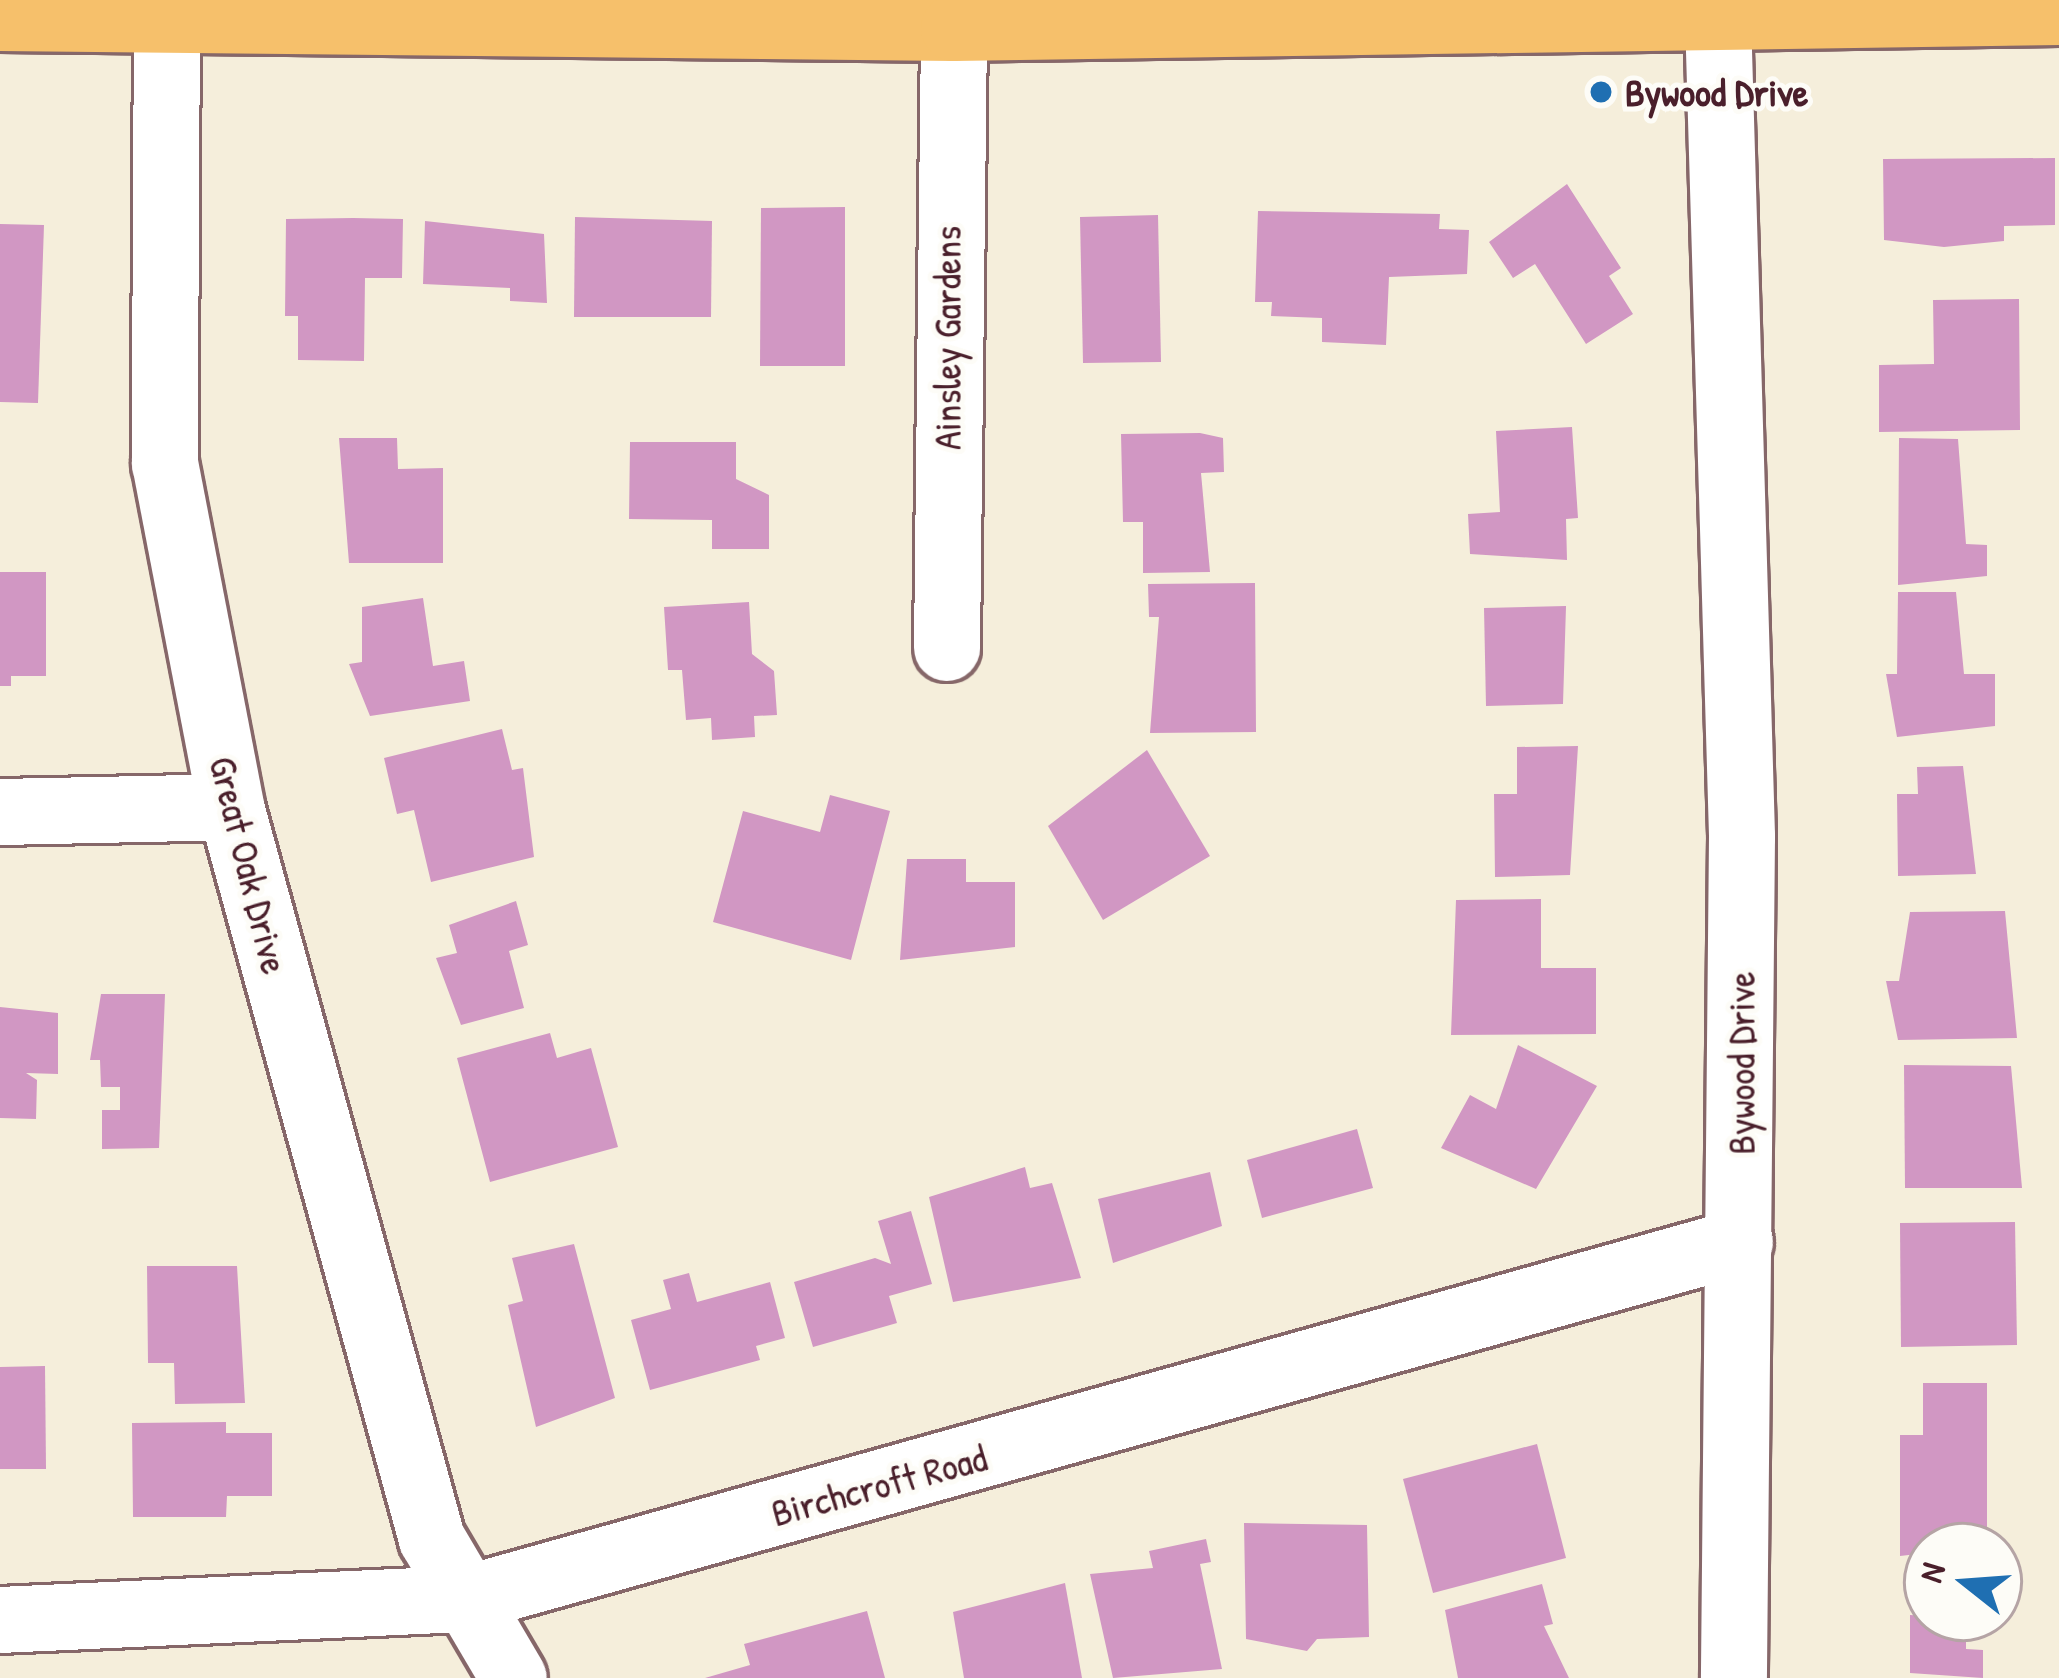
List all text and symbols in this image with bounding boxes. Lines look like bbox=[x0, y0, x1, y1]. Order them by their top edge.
place label: Bywood Drive bbox=[1625, 69, 1808, 115]
marker: Bywood Drive bbox=[1588, 79, 1614, 105]
street label: Ainsley Gardens bbox=[924, 226, 970, 450]
street label: Great Oak Drive bbox=[199, 751, 299, 979]
street label: Bywood Drive bbox=[1718, 971, 1764, 1155]
street label: Birchcroft Road bbox=[766, 1434, 992, 1536]
north arrow bbox=[1903, 1522, 2023, 1642]
text: N bbox=[1908, 1558, 1955, 1587]

